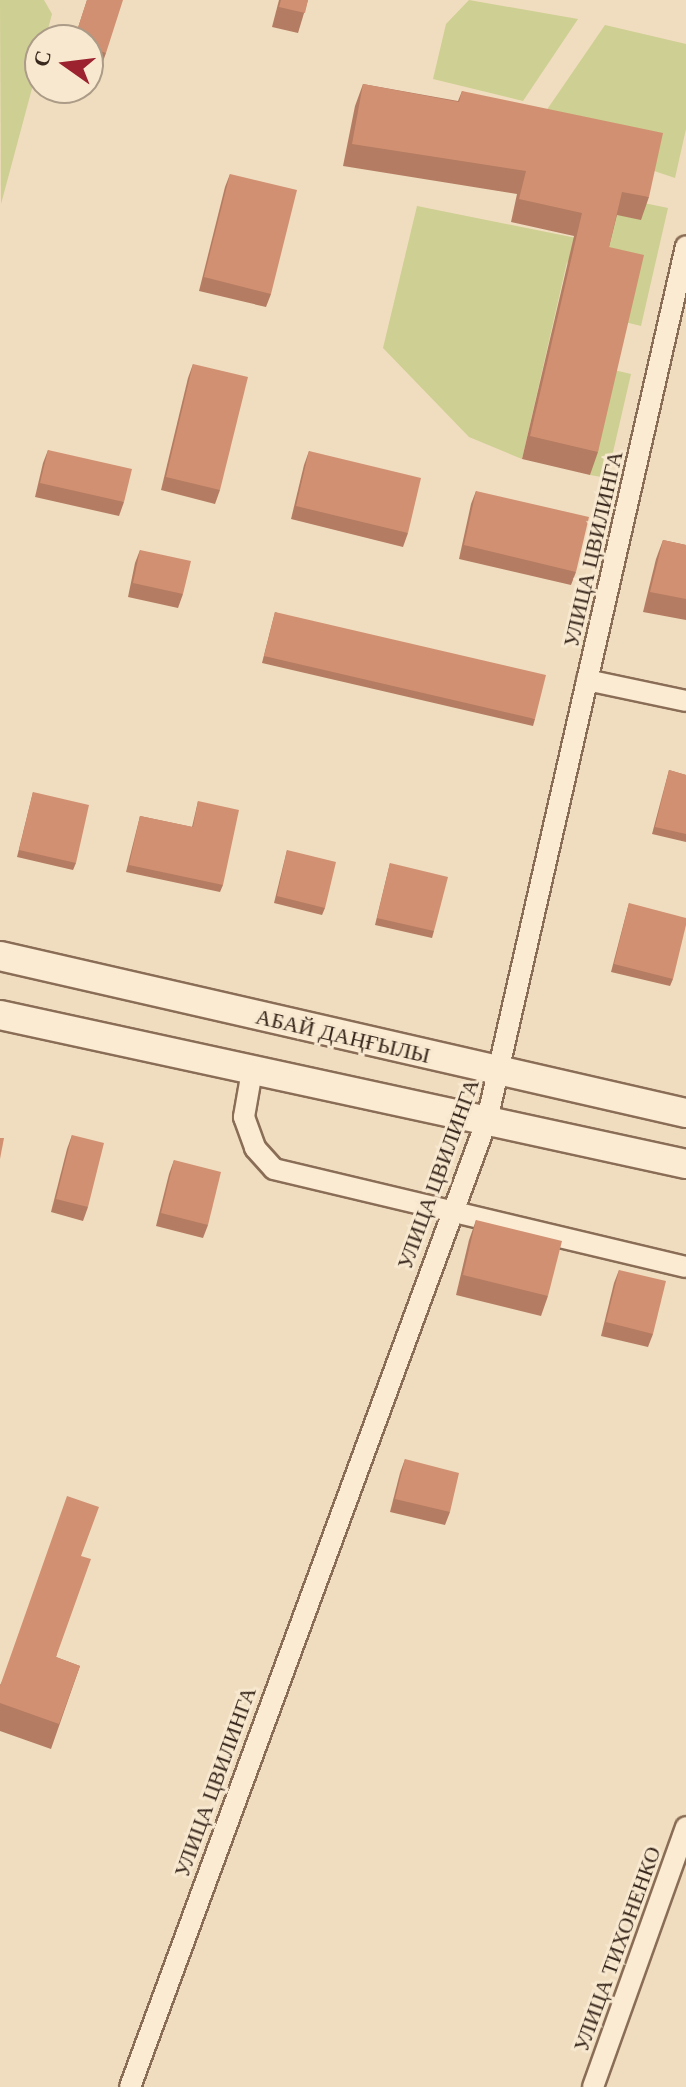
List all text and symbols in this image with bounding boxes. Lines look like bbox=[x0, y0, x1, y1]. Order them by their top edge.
north arrow bbox=[24, 24, 104, 104]
text: С bbox=[28, 48, 56, 69]
street label: УЛИЦА ЦВИЛИНГА bbox=[558, 448, 628, 650]
street label: АБАЙ ДАҢҒЫЛЫ bbox=[253, 1003, 433, 1069]
street label: УЛИЦА ЦВИЛИНГА bbox=[391, 1075, 485, 1273]
street label: УЛИЦА ЦВИЛИНГА bbox=[168, 1683, 262, 1881]
street label: УЛИЦА ТИХОНЕНКО bbox=[568, 1843, 666, 2055]

